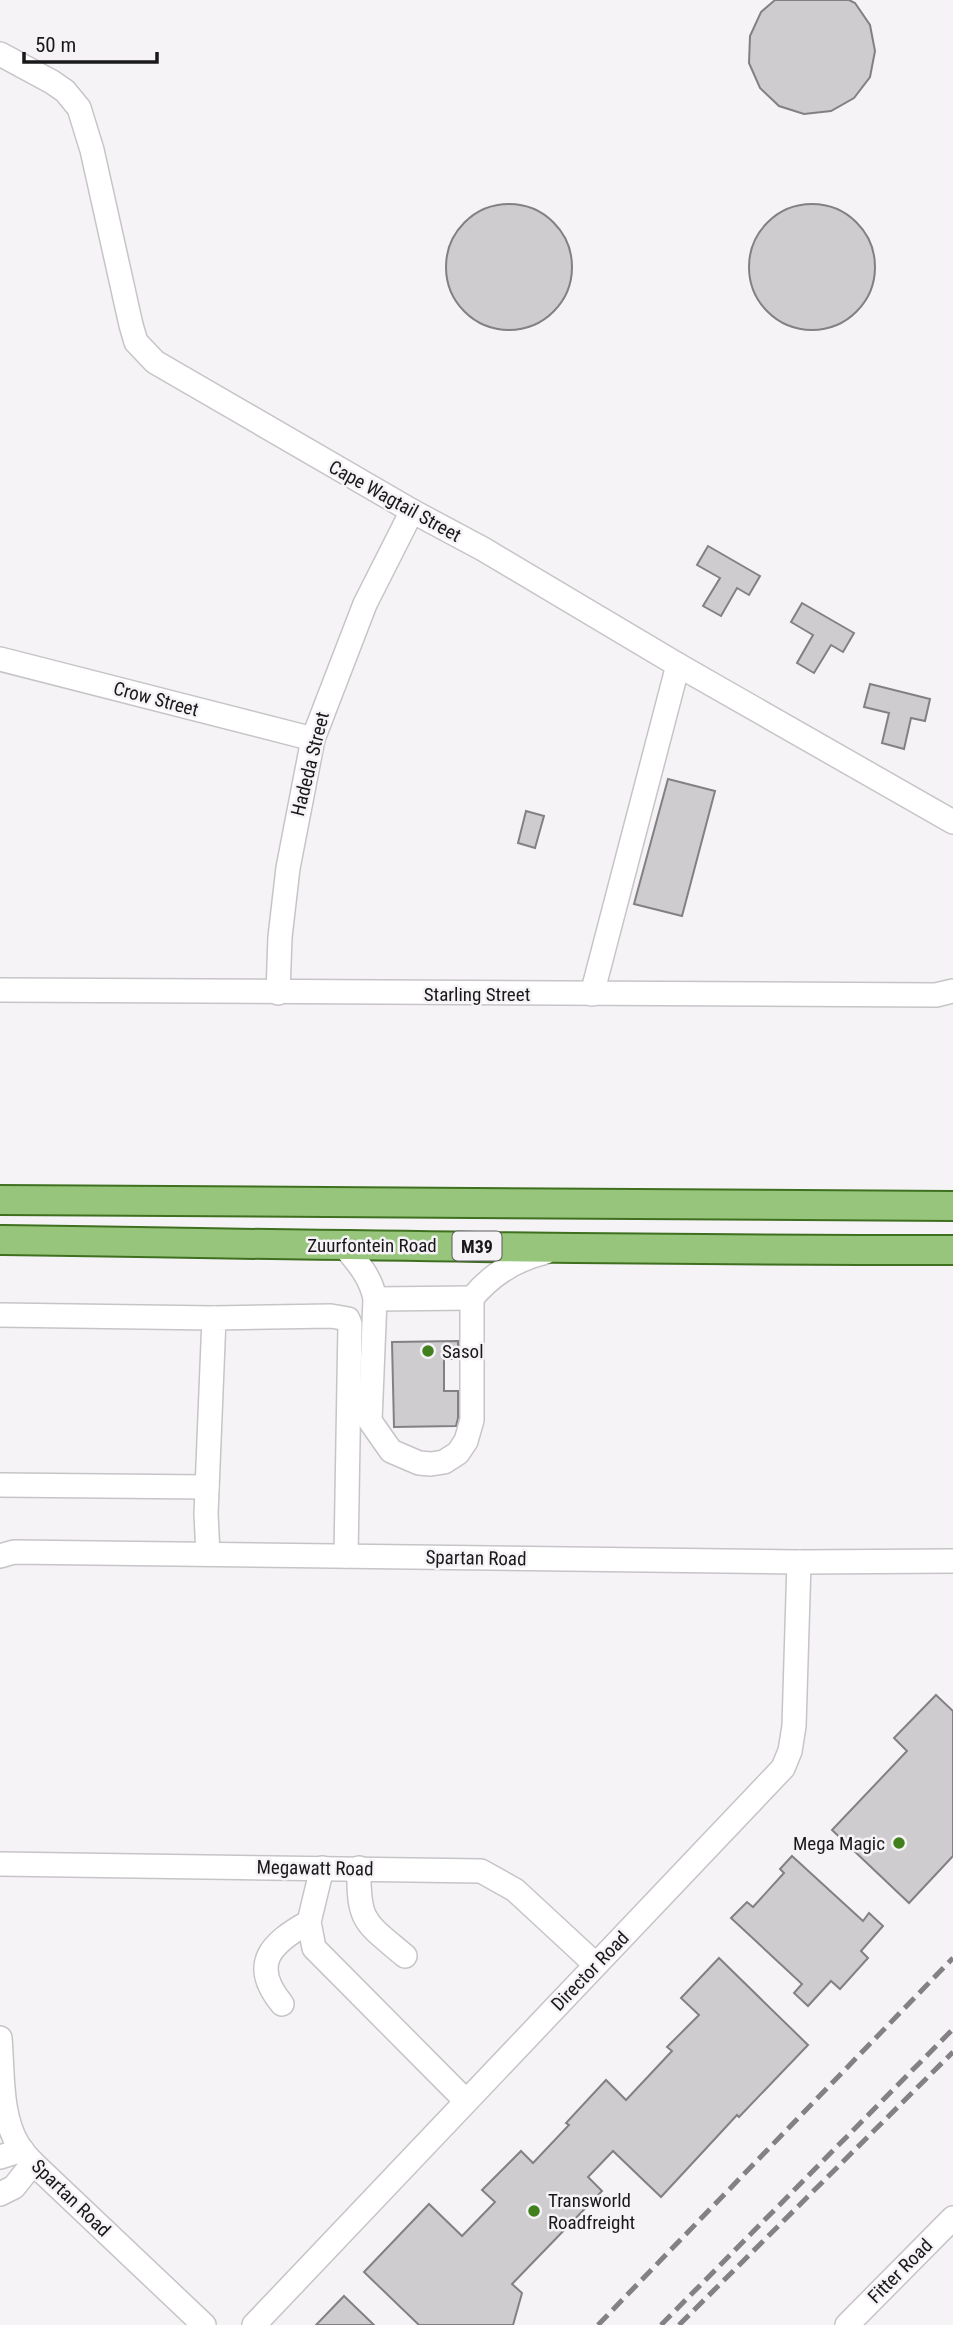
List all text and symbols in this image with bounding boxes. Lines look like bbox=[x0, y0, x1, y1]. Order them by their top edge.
scale bar bbox=[24, 21, 158, 65]
text: 50 m bbox=[35, 33, 76, 57]
street label: Cape Wagtail Street bbox=[325, 455, 465, 547]
street label: Crow Street bbox=[111, 677, 201, 721]
street label: Hadeda Street bbox=[286, 709, 334, 819]
street label: Starling Street bbox=[424, 983, 530, 1006]
road number: M39 bbox=[452, 1232, 502, 1260]
street label: Zuurfontein Road bbox=[307, 1234, 437, 1257]
place label: Sasol bbox=[442, 1340, 484, 1363]
marker: Sasol bbox=[420, 1343, 436, 1359]
street label: Spartan Road bbox=[425, 1546, 527, 1570]
place label: Mega Magic bbox=[793, 1832, 885, 1855]
marker: Mega Magic bbox=[891, 1835, 907, 1851]
street label: Megawatt Road bbox=[256, 1855, 374, 1881]
street label: Director Road bbox=[546, 1926, 634, 2016]
street label: Spartan Road bbox=[27, 2155, 115, 2241]
place label: Transworld Roadfreight bbox=[548, 2189, 635, 2234]
marker: Transworld Roadfreight bbox=[526, 2203, 542, 2219]
street label: Fitter Road bbox=[863, 2234, 937, 2308]

